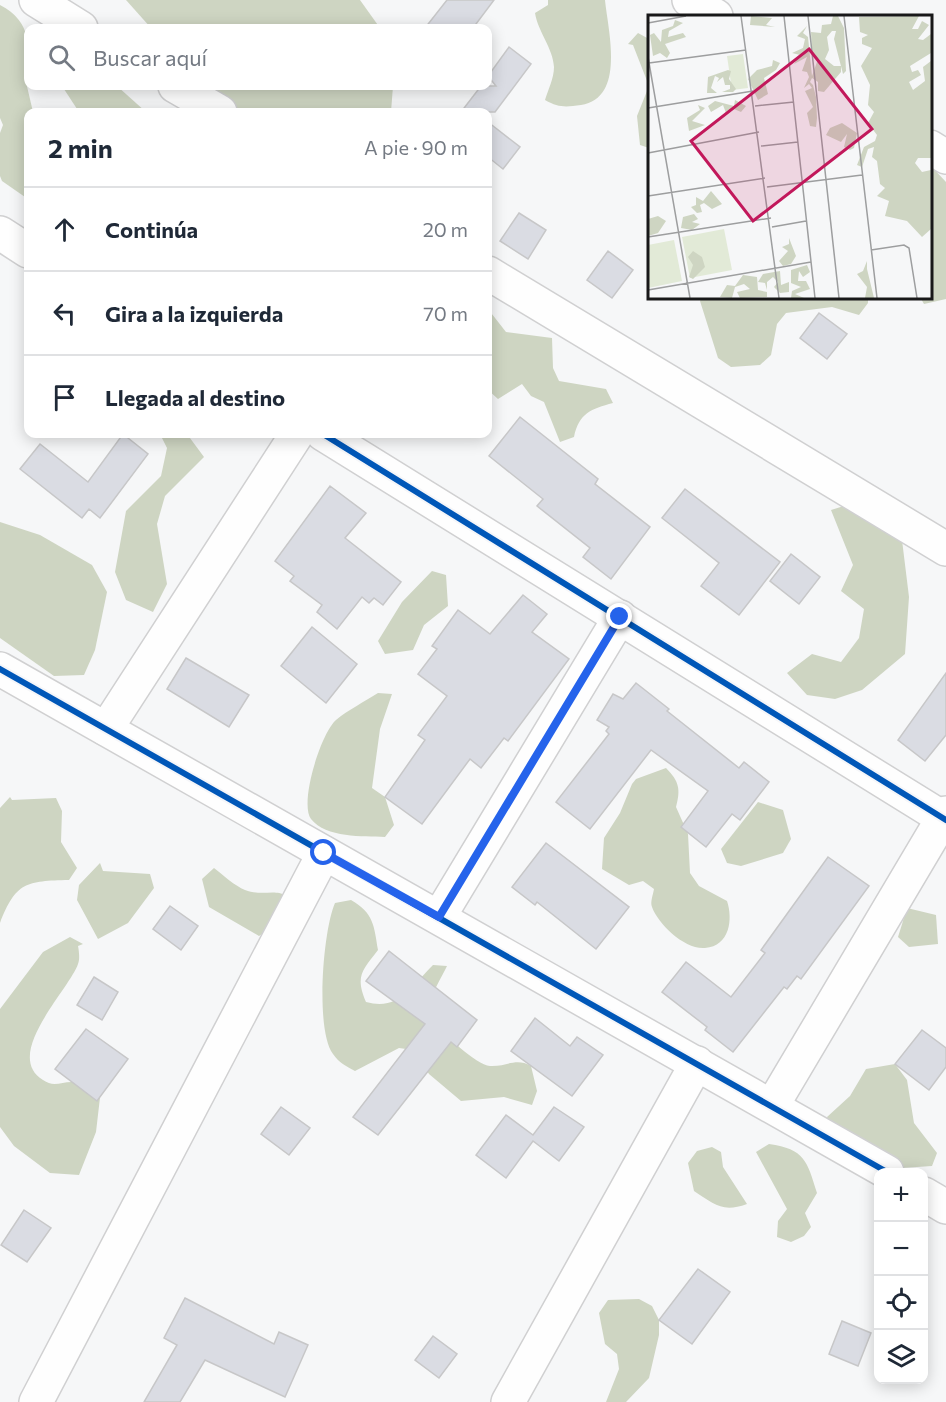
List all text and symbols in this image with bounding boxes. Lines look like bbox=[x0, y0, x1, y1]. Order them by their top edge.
inset map bbox=[648, 15, 931, 298]
search box bbox=[24, 24, 492, 90]
icon: search bbox=[45, 41, 78, 74]
text: Buscar aquí bbox=[93, 44, 207, 71]
text: 2 min bbox=[48, 132, 113, 163]
text: A pie · 90 m bbox=[364, 135, 468, 159]
icon: ahead bbox=[48, 213, 81, 246]
text: Continúa bbox=[105, 216, 198, 243]
text: 20 m bbox=[423, 217, 468, 241]
icon: left bbox=[48, 297, 81, 330]
text: Gira a la izquierda bbox=[105, 300, 283, 327]
text: 70 m bbox=[423, 301, 468, 325]
icon: arrive bbox=[48, 381, 81, 414]
text: Llegada al destino bbox=[105, 384, 285, 411]
route end bbox=[606, 603, 632, 629]
route start bbox=[310, 839, 336, 865]
map controls bbox=[874, 1168, 928, 1384]
button: + bbox=[874, 1168, 928, 1222]
button: − bbox=[874, 1222, 928, 1276]
button: locate bbox=[874, 1276, 928, 1330]
button: layers bbox=[874, 1330, 928, 1384]

